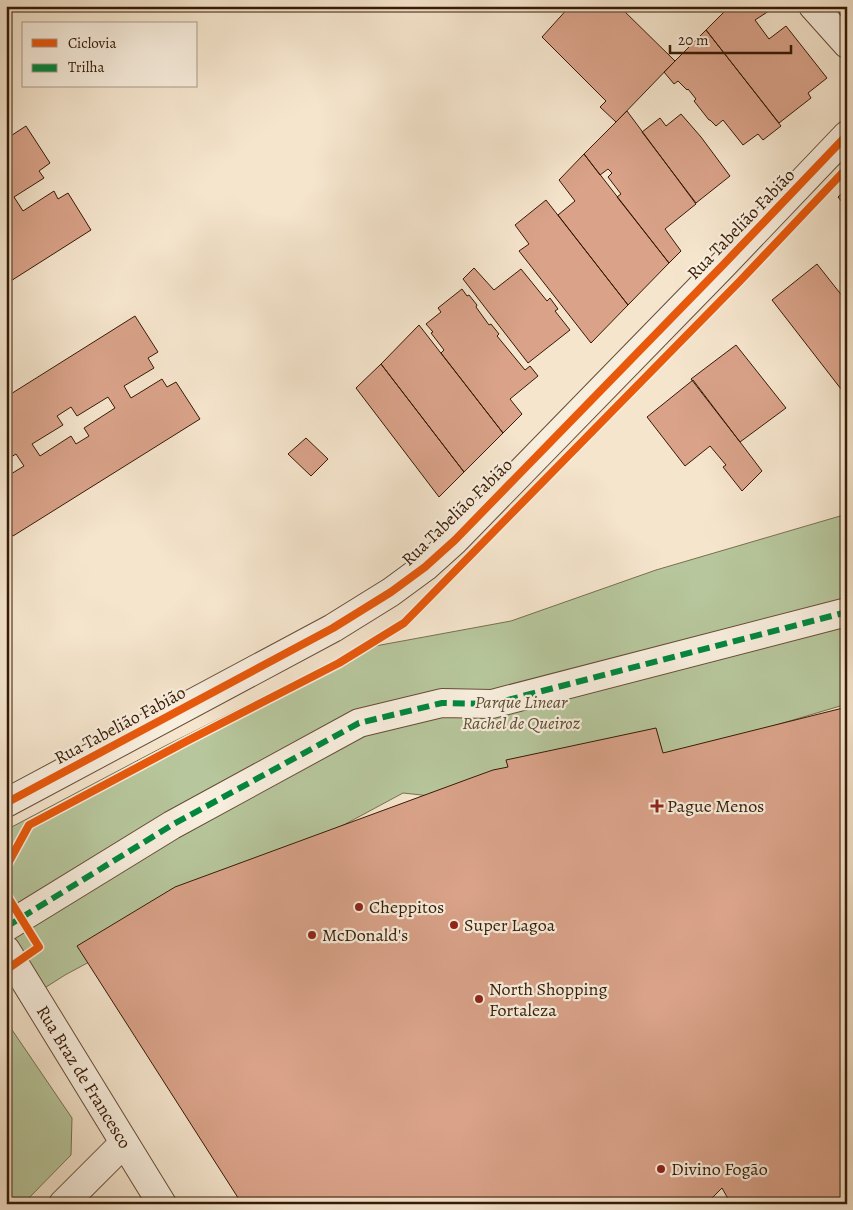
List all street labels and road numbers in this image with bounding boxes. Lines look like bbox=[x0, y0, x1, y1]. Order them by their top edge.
street label: Rua Tabelião Fabião bbox=[682, 163, 800, 285]
street label: Rua Tabelião Fabião bbox=[396, 453, 518, 571]
street label: Rua Tabelião Fabião bbox=[50, 680, 190, 770]
street label: Rua Braz de Francesco bbox=[31, 1001, 137, 1153]

